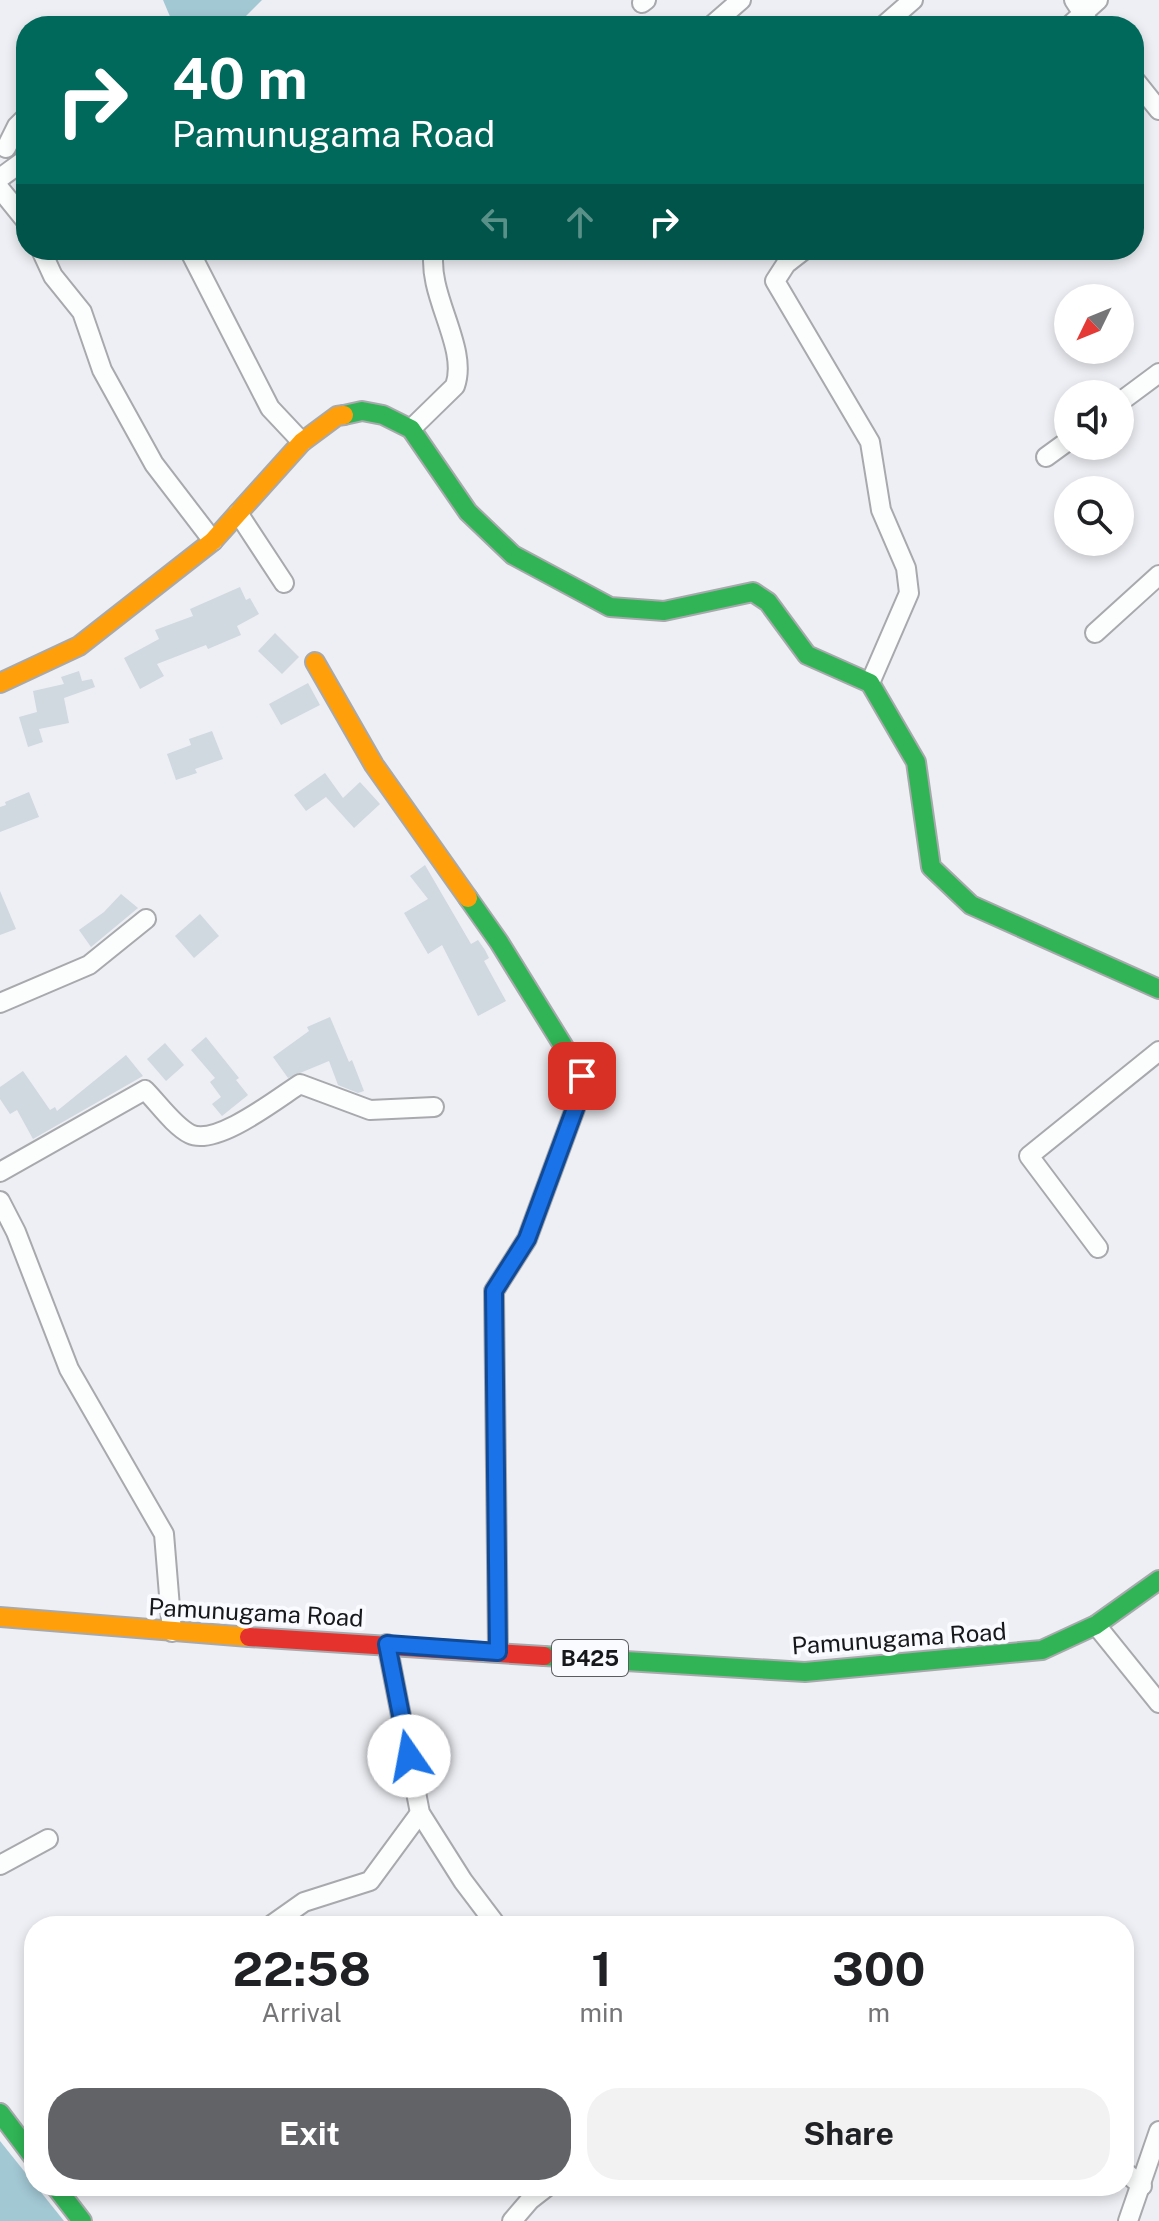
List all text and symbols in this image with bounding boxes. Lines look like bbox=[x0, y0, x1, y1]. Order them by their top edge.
text: 40 m bbox=[172, 46, 308, 112]
icon: right bbox=[40, 48, 144, 152]
text: Pamunugama Road bbox=[172, 113, 495, 155]
icon: left bbox=[474, 200, 518, 244]
icon: ahead bbox=[558, 200, 602, 244]
icon: right bbox=[642, 200, 686, 244]
north arrow bbox=[1054, 284, 1134, 364]
map controls bbox=[1054, 284, 1134, 556]
button: sound bbox=[1054, 380, 1134, 460]
button: search bbox=[1054, 476, 1134, 556]
pin bbox=[548, 1042, 616, 1110]
icon: arrive bbox=[560, 1054, 604, 1098]
street label: Pamunugama Road bbox=[148, 1592, 364, 1632]
street label: Pamunugama Road bbox=[791, 1617, 1007, 1659]
road number: B425 bbox=[552, 1640, 628, 1676]
position arrow bbox=[367, 1714, 451, 1798]
text: 22:58 bbox=[232, 1940, 371, 1997]
text: 1 bbox=[591, 1940, 612, 1997]
text: 300 bbox=[832, 1940, 926, 1997]
text: Arrival bbox=[262, 1997, 342, 2028]
text: min bbox=[579, 1997, 624, 2028]
text: m bbox=[868, 1997, 890, 2028]
button: Exit bbox=[48, 2088, 571, 2180]
button: Share bbox=[587, 2088, 1110, 2180]

